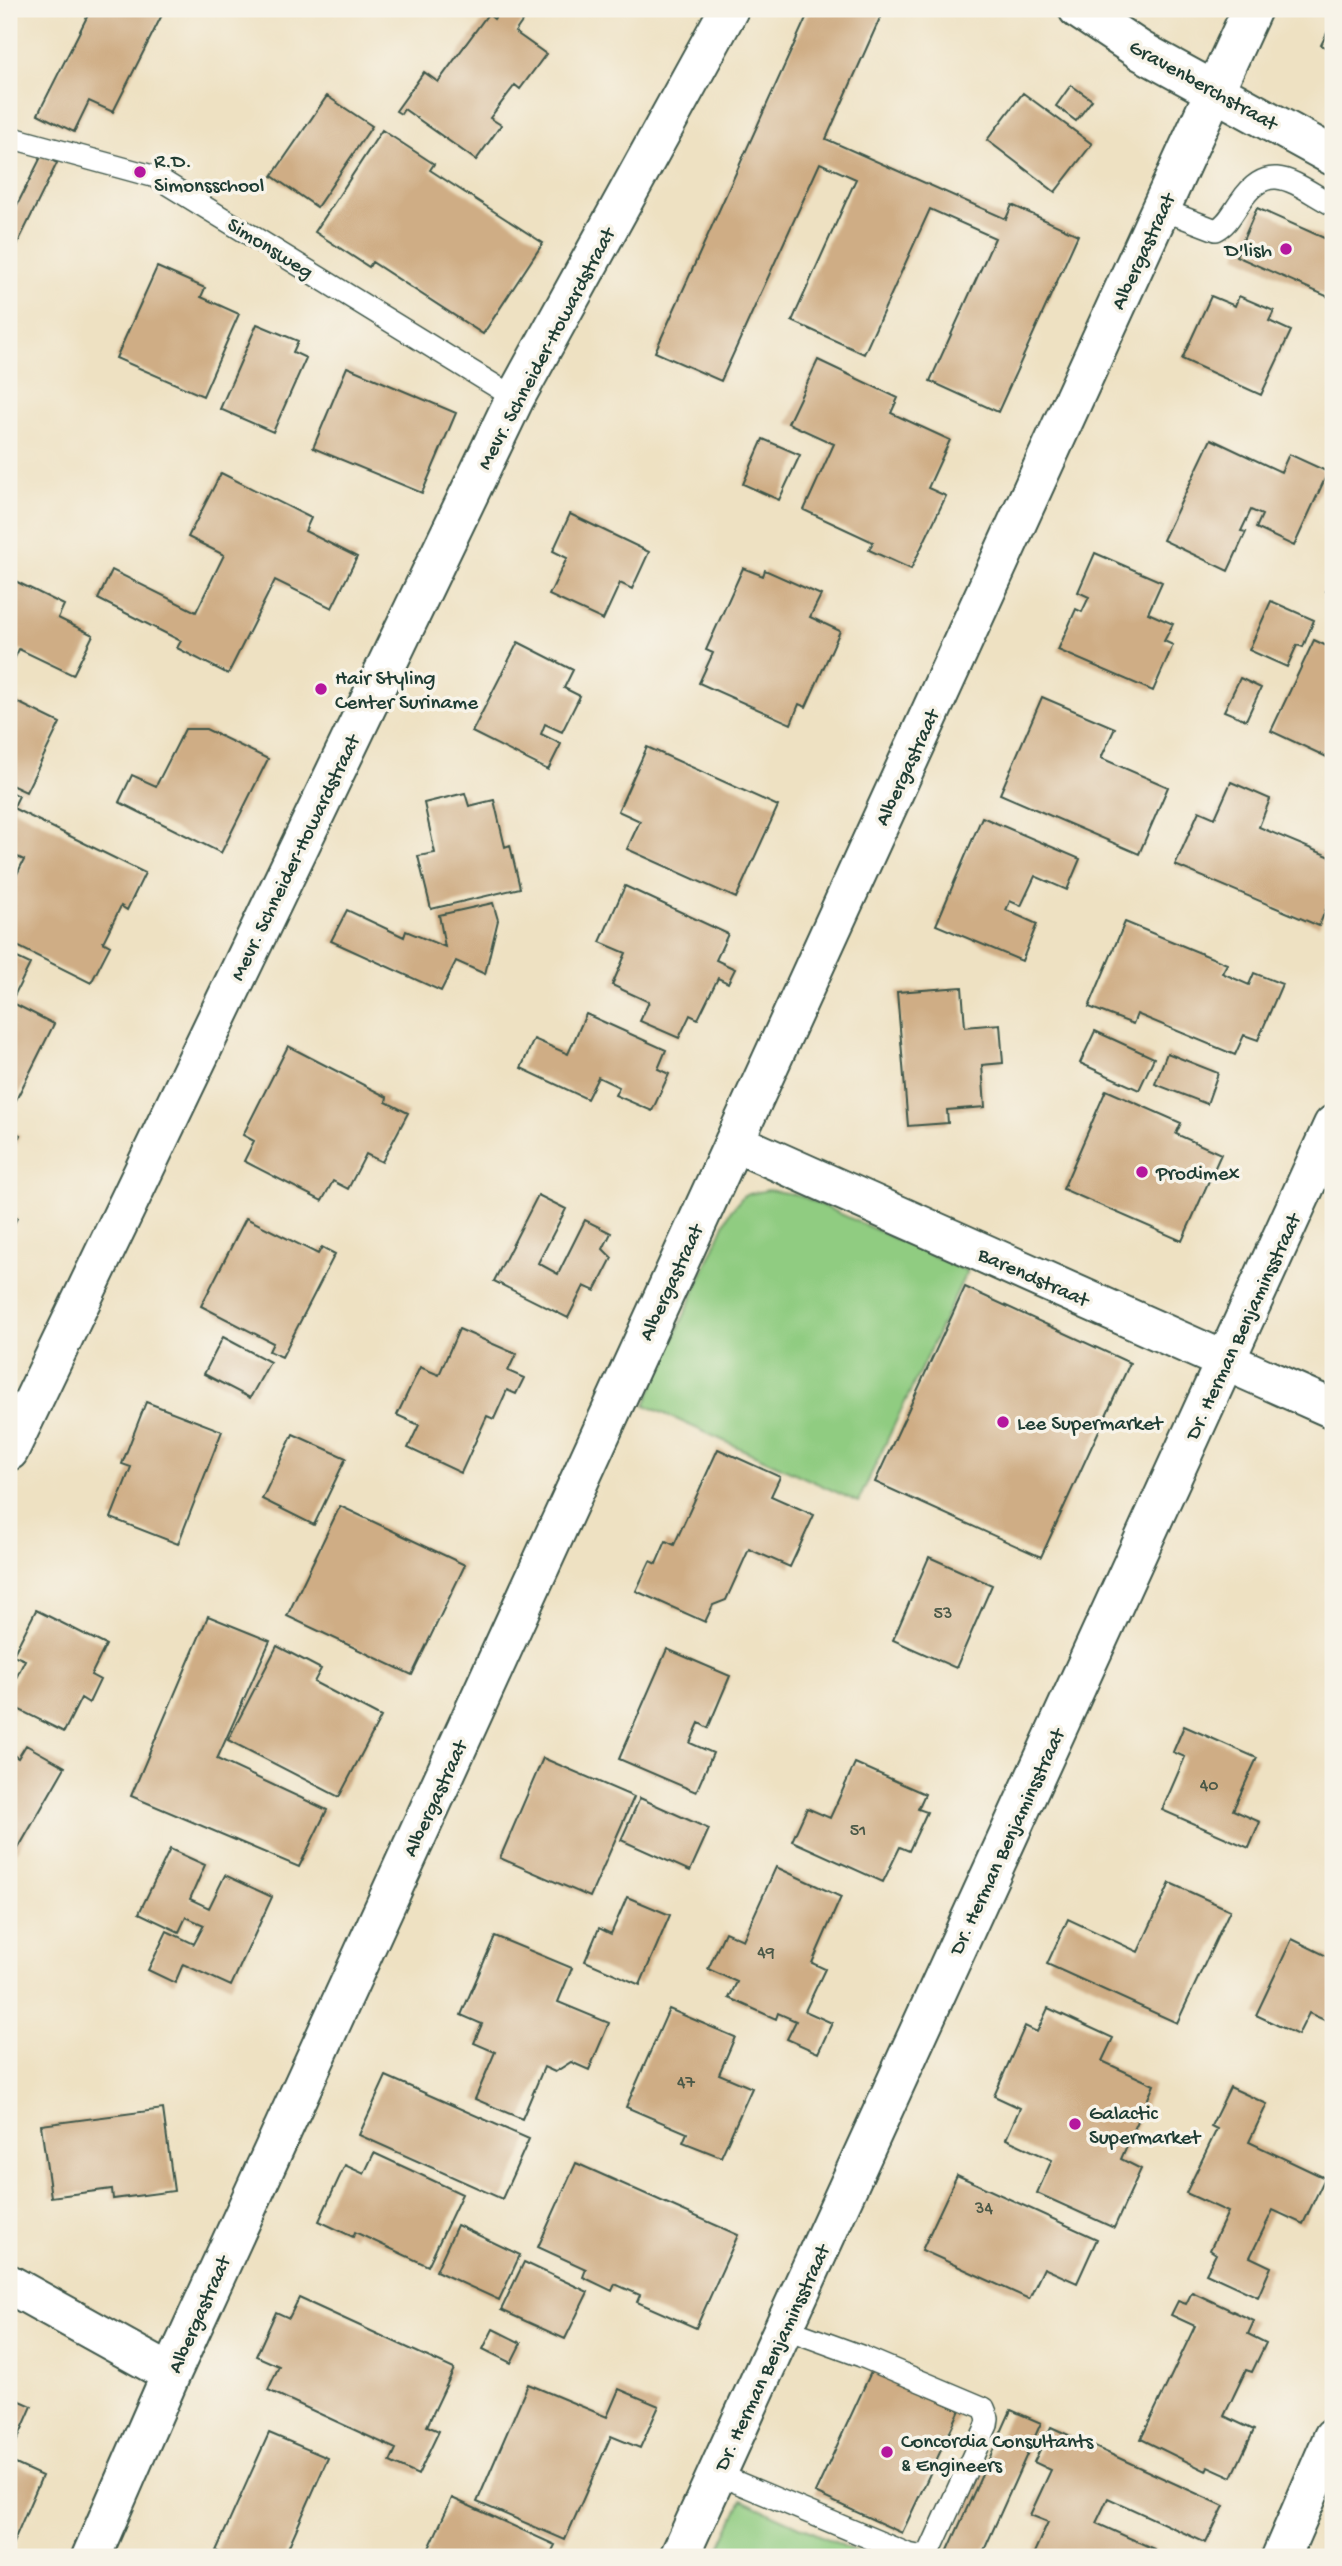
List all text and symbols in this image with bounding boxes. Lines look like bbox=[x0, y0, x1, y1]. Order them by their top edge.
street label: Gravenberchstraat bbox=[1124, 36, 1283, 139]
place label: R.D. Simonsschool bbox=[154, 151, 264, 200]
marker: R.D. Simonsschool bbox=[132, 164, 148, 180]
street label: Albergastraat bbox=[1107, 188, 1184, 315]
street label: Simonsweg bbox=[221, 214, 317, 286]
street label: Mevr. Schneider-Howardstraat bbox=[474, 222, 624, 475]
place label: D'lish bbox=[1223, 240, 1272, 265]
marker: D'lish bbox=[1278, 241, 1294, 257]
place label: Hair Styling Center Suriname bbox=[335, 668, 479, 717]
marker: Hair Styling Center Suriname bbox=[313, 681, 329, 697]
street label: Albergastraat bbox=[871, 704, 948, 831]
street label: Mevr. Schneider-Howardstraat bbox=[227, 729, 369, 986]
place label: Prodimex bbox=[1155, 1163, 1240, 1188]
marker: Prodimex bbox=[1134, 1164, 1150, 1180]
street label: Dr. Herman Benjaminsstraat bbox=[1181, 1208, 1310, 1446]
street label: Albergastraat bbox=[635, 1219, 712, 1346]
street label: Barendstraat bbox=[972, 1243, 1094, 1316]
place label: Lee Supermarket bbox=[1017, 1413, 1165, 1438]
marker: Lee Supermarket bbox=[995, 1414, 1011, 1430]
house number: 53 bbox=[934, 1604, 952, 1625]
street label: Dr. Herman Benjaminsstraat bbox=[945, 1723, 1074, 1961]
street label: Albergastraat bbox=[399, 1735, 476, 1862]
house number: 40 bbox=[1200, 1776, 1218, 1797]
house number: 51 bbox=[850, 1821, 866, 1842]
house number: 49 bbox=[757, 1943, 775, 1964]
house number: 47 bbox=[677, 2073, 696, 2094]
place label: Galactic Supermarket bbox=[1089, 2103, 1202, 2152]
marker: Galactic Supermarket bbox=[1067, 2116, 1083, 2132]
house number: 34 bbox=[974, 2199, 993, 2220]
street label: Dr. Herman Benjaminsstraat bbox=[710, 2239, 839, 2477]
street label: Albergastraat bbox=[164, 2251, 239, 2378]
place label: Concordia Consultants & Engineers bbox=[901, 2431, 1094, 2480]
marker: Concordia Consultants & Engineers bbox=[879, 2444, 895, 2460]

